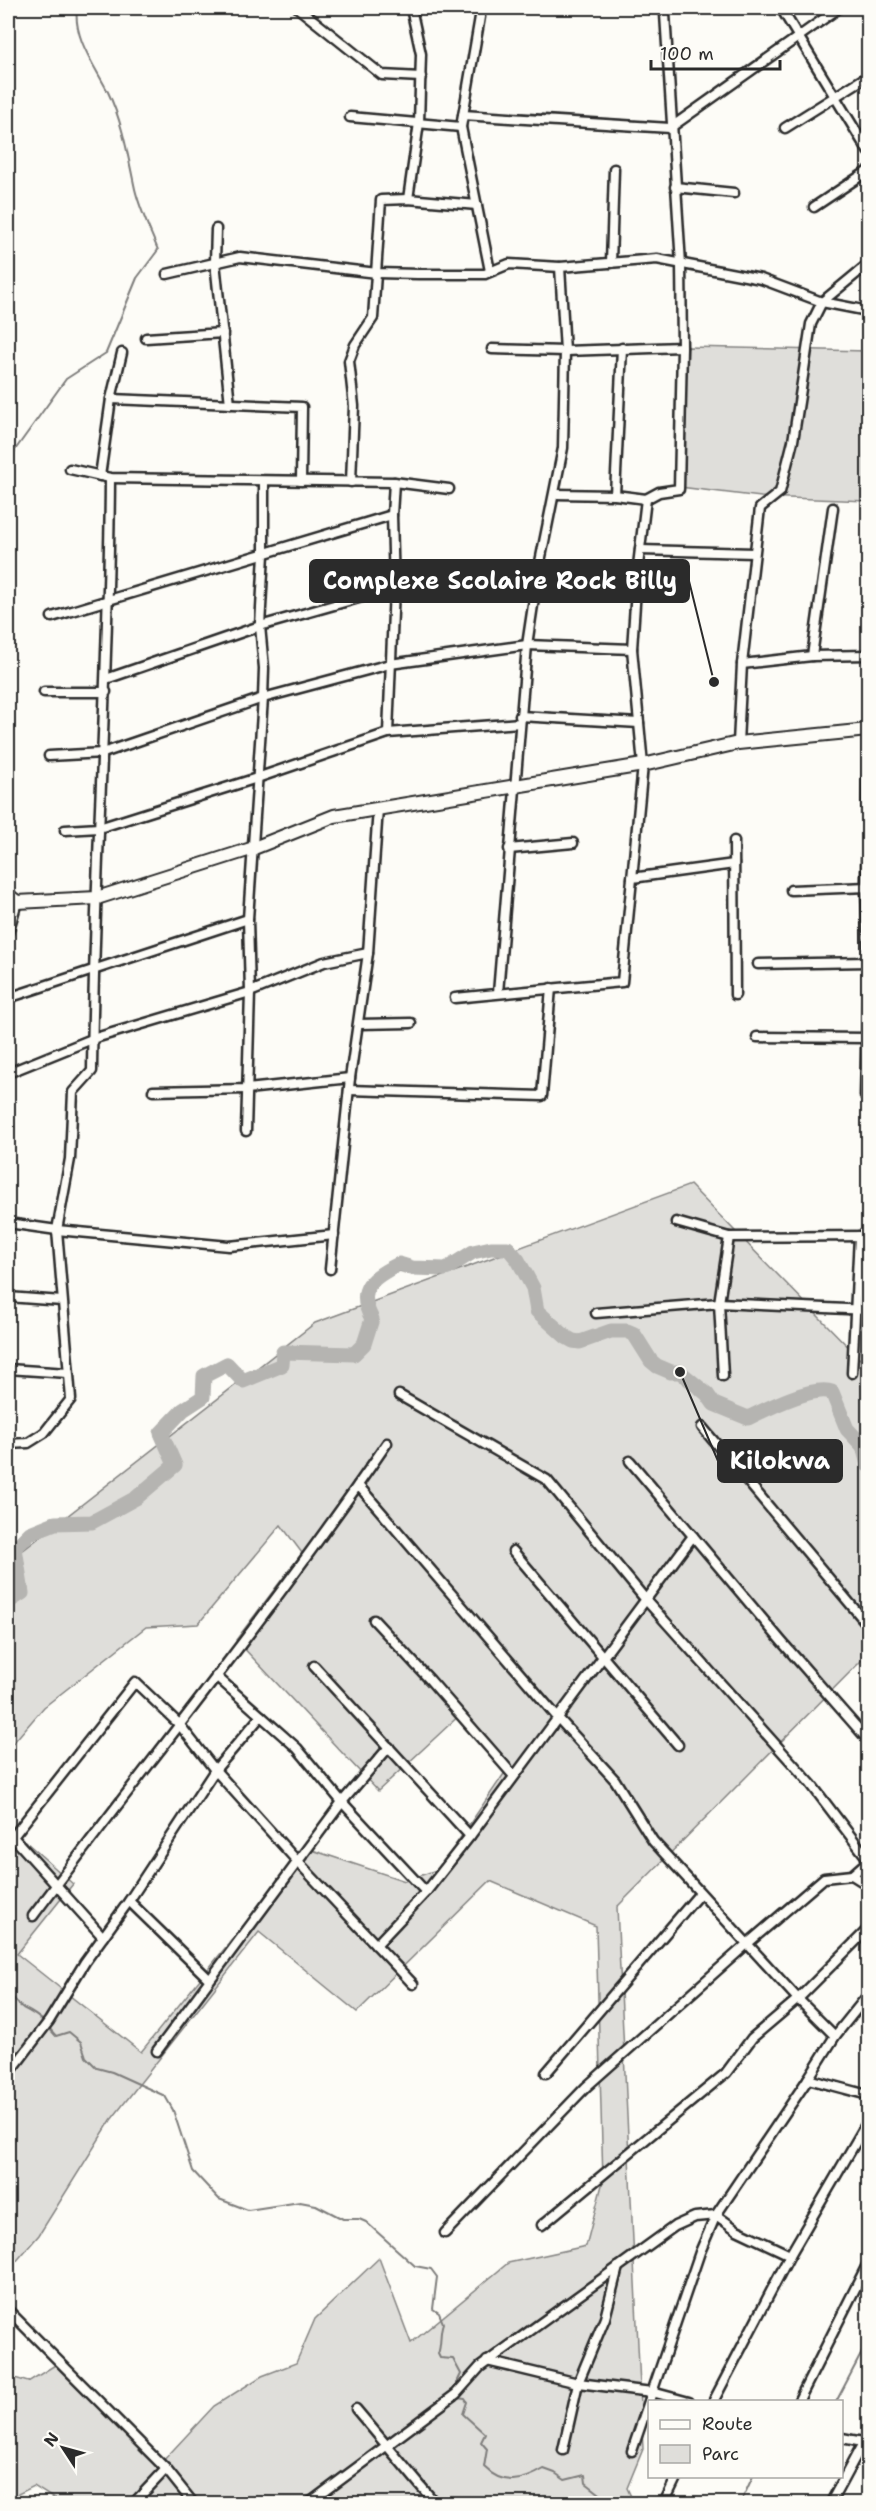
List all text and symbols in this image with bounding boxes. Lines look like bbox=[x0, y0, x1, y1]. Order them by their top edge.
scale bar bbox=[651, 33, 780, 71]
text: 100 m bbox=[660, 42, 714, 66]
callout: Complexe Scolaire Rock Billy bbox=[310, 560, 689, 602]
text: Complexe Scolaire Rock Billy bbox=[323, 565, 677, 597]
callout: Kilokwa bbox=[718, 1440, 842, 1482]
text: Kilokwa bbox=[730, 1445, 831, 1477]
legend bbox=[648, 2400, 843, 2478]
text: Route bbox=[702, 2412, 753, 2436]
north arrow bbox=[33, 2418, 93, 2478]
text: N bbox=[39, 2428, 63, 2451]
text: Parc bbox=[702, 2442, 739, 2466]

